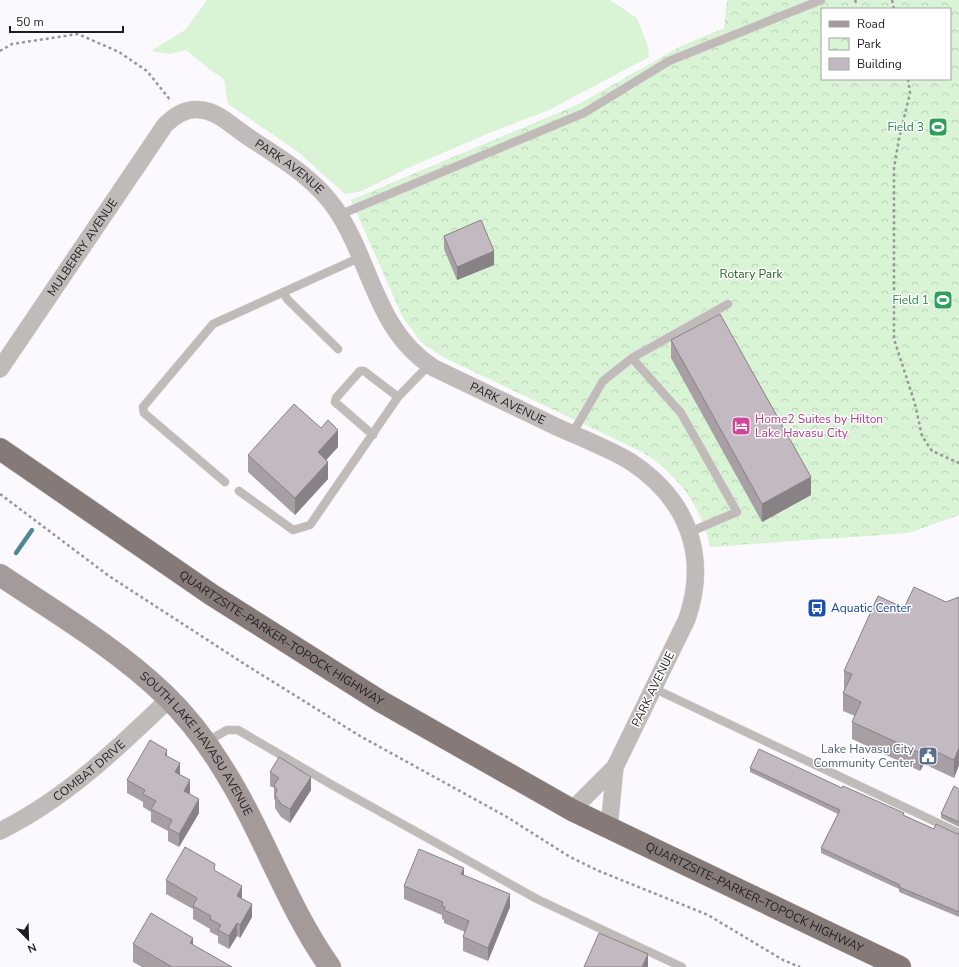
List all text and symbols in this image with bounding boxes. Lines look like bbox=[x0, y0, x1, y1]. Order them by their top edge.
scale bar bbox=[10, 8, 123, 34]
legend bbox=[821, 8, 951, 80]
text: 50 m bbox=[16, 14, 44, 30]
text: Road bbox=[857, 16, 885, 32]
text: Park bbox=[857, 36, 882, 52]
text: Building bbox=[857, 56, 902, 72]
sports icon: Field 3 bbox=[927, 116, 949, 138]
place label: Field 3 bbox=[887, 119, 924, 135]
street label: PARK AVENUE bbox=[252, 136, 327, 197]
street label: MULBERRY AVENUE bbox=[44, 195, 121, 299]
park label: Rotary Park bbox=[720, 266, 783, 282]
sports icon: Field 1 bbox=[932, 289, 954, 311]
place label: Field 1 bbox=[892, 292, 929, 308]
street label: PARK AVENUE bbox=[467, 379, 548, 428]
place label: Home2 Suites by Hilton Lake Havasu City bbox=[755, 411, 883, 441]
hotel icon: Home2 Suites by Hilton Lake Havasu City bbox=[730, 415, 752, 437]
street label: QUARTZSITE–PARKER–TOPOCK HIGHWAY bbox=[176, 567, 387, 710]
bus stop icon: Aquatic Center bbox=[806, 597, 828, 619]
place label: Aquatic Center bbox=[831, 600, 912, 616]
street label: PARK AVENUE bbox=[628, 649, 678, 729]
street label: SOUTH LAKE HAVASU AVENUE bbox=[136, 668, 256, 818]
street label: COMBAT DRIVE bbox=[50, 736, 129, 805]
place label: Lake Havasu City Community Center bbox=[814, 741, 915, 771]
public building icon: Lake Havasu City Community Center bbox=[917, 745, 939, 767]
street label: QUARTZSITE–PARKER–TOPOCK HIGHWAY bbox=[643, 838, 867, 957]
north arrow bbox=[8, 919, 48, 959]
text: N bbox=[25, 939, 38, 956]

